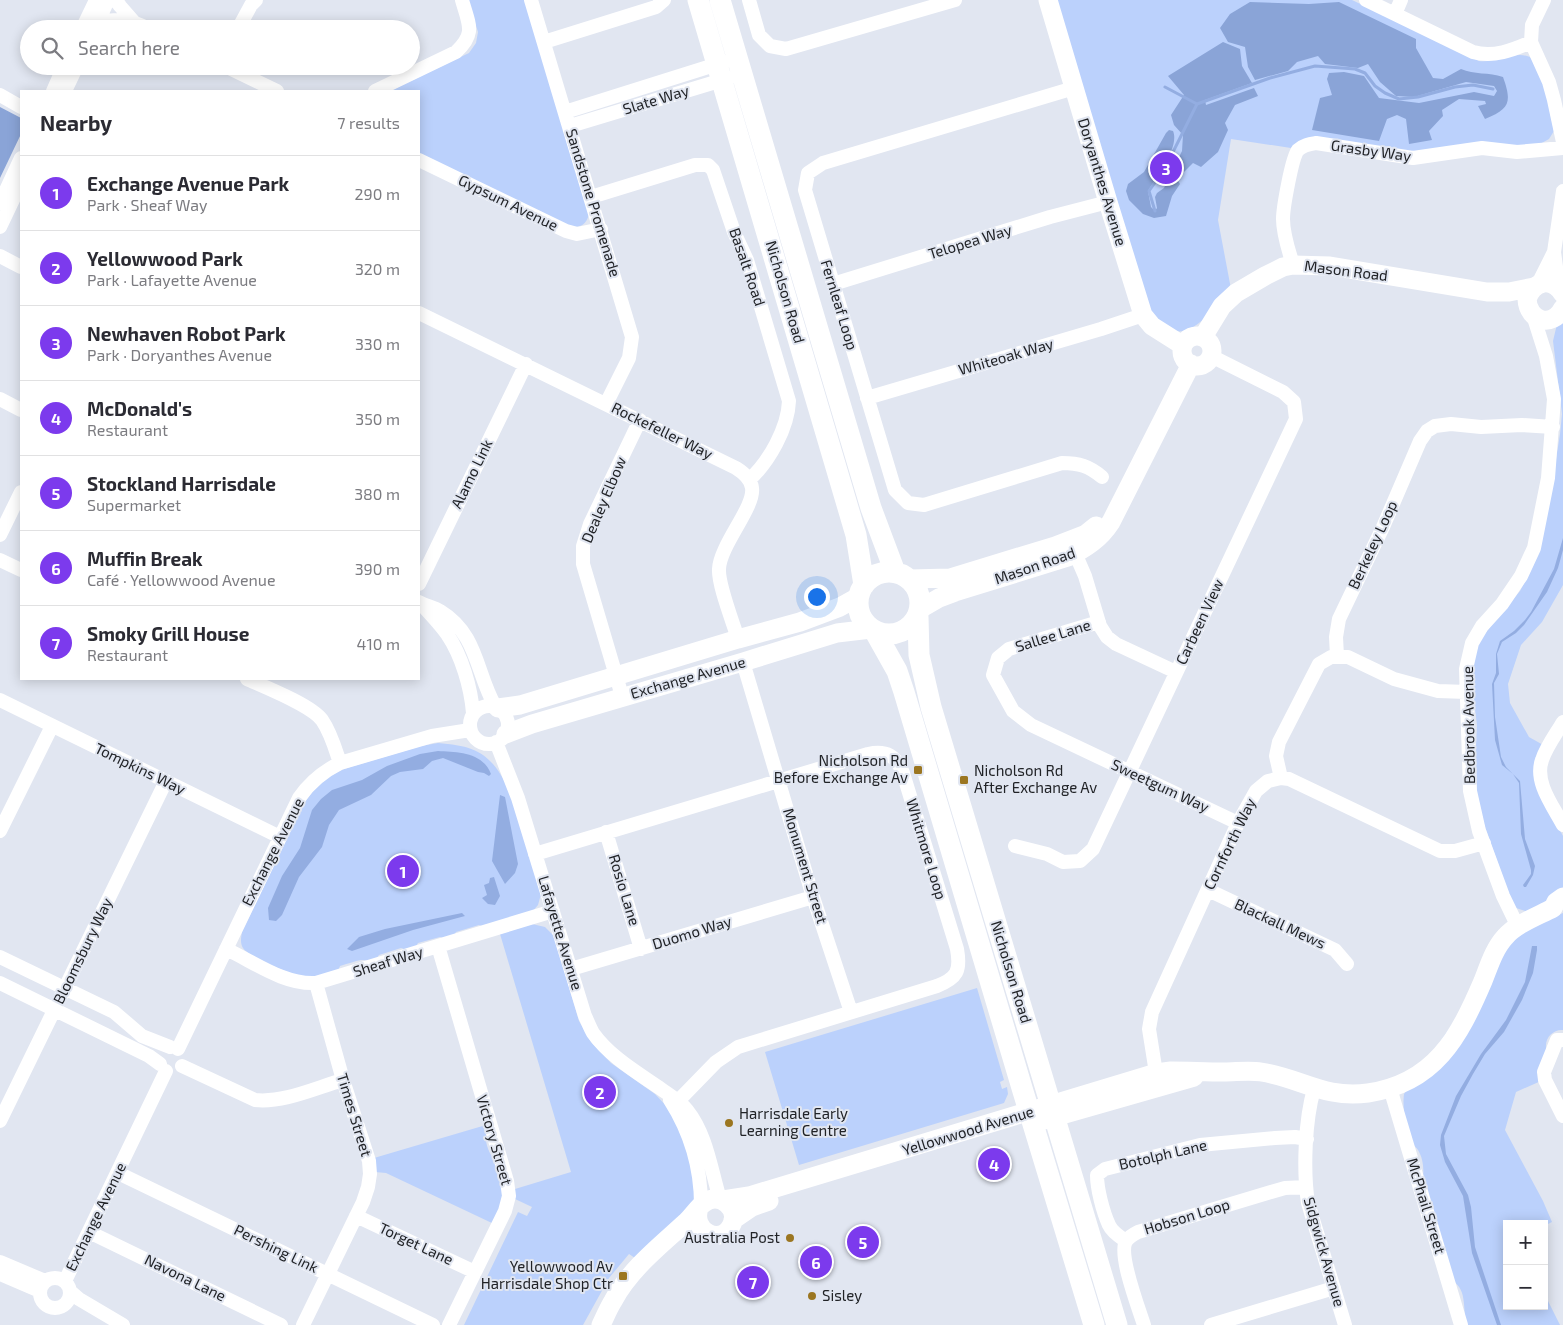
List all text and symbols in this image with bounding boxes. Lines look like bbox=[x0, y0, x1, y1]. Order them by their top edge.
search box bbox=[20, 20, 420, 75]
icon: search bbox=[38, 34, 66, 62]
text: Search here bbox=[78, 36, 180, 59]
street label: Slate Way bbox=[620, 80, 691, 118]
text: Nearby bbox=[40, 110, 112, 135]
text: 7 results bbox=[337, 113, 400, 132]
street label: Doryanthes Avenue bbox=[1075, 116, 1131, 248]
street label: Sandstone Promenade bbox=[563, 126, 625, 279]
street label: Grasby Way bbox=[1330, 135, 1412, 165]
pin: 3 bbox=[1150, 149, 1182, 187]
street label: Gypsum Avenue bbox=[456, 170, 561, 234]
text: Exchange Avenue Park bbox=[87, 172, 289, 195]
text: 1 bbox=[53, 184, 59, 203]
text: 290 m bbox=[355, 184, 400, 203]
text: Park · Sheaf Way bbox=[87, 195, 207, 214]
street label: Telopea Way bbox=[926, 220, 1014, 262]
street label: Basalt Road bbox=[726, 225, 770, 308]
street label: Nicholson Road bbox=[763, 238, 809, 345]
text: Yellowwood Park bbox=[87, 247, 243, 270]
street label: Mason Road bbox=[1303, 256, 1389, 284]
street label: Fernleaf Loop bbox=[818, 257, 862, 352]
text: 2 bbox=[51, 259, 61, 278]
text: 320 m bbox=[355, 259, 400, 278]
text: Park · Lafayette Avenue bbox=[87, 270, 257, 289]
text: Newhaven Robot Park bbox=[87, 322, 286, 345]
text: 3 bbox=[51, 334, 61, 353]
text: 330 m bbox=[355, 334, 400, 353]
street label: Whiteoak Way bbox=[956, 334, 1055, 378]
text: Park · Doryanthes Avenue bbox=[87, 345, 272, 364]
text: McDonald's bbox=[87, 397, 192, 420]
street label: Rockefeller Way bbox=[609, 398, 716, 462]
text: 4 bbox=[51, 409, 61, 428]
text: 350 m bbox=[355, 409, 400, 428]
text: Restaurant bbox=[87, 420, 168, 439]
street label: Alamo Link bbox=[447, 436, 496, 511]
street label: Dealey Elbow bbox=[577, 454, 629, 545]
text: Stockland Harrisdale bbox=[87, 472, 276, 495]
text: 5 bbox=[52, 484, 60, 503]
text: 380 m bbox=[354, 484, 400, 503]
text: Supermarket bbox=[87, 495, 181, 514]
street label: Berkeley Loop bbox=[1344, 497, 1400, 592]
street label: Mason Road bbox=[992, 543, 1077, 587]
text: Muffin Break bbox=[87, 547, 203, 570]
text: 6 bbox=[51, 559, 61, 578]
text: 390 m bbox=[355, 559, 400, 578]
text: Café · Yellowwood Avenue bbox=[87, 570, 276, 589]
street label: Carbeen View bbox=[1171, 576, 1227, 667]
your location bbox=[804, 584, 830, 610]
street label: Sallee Lane bbox=[1013, 615, 1093, 655]
text: Smoky Grill House bbox=[87, 622, 249, 645]
text: 7 bbox=[52, 634, 60, 653]
text: 410 m bbox=[357, 634, 400, 653]
text: Restaurant bbox=[87, 645, 168, 664]
street label: Exchange Avenue bbox=[628, 652, 747, 702]
street label: Bedbrook Avenue bbox=[1458, 666, 1478, 784]
street label: Tompkins Way bbox=[92, 738, 189, 798]
place label: Nicholson Rd Before Exchange Av bbox=[774, 751, 908, 786]
street label: Sweetgum Way bbox=[1109, 755, 1212, 816]
place label: Nicholson Rd After Exchange Av bbox=[974, 761, 1097, 796]
marker: Nicholson Rd Before Exchange Av bbox=[912, 764, 924, 776]
marker: Nicholson Rd After Exchange Av bbox=[958, 774, 970, 786]
street label: Exchange Avenue bbox=[237, 795, 307, 909]
street label: Cornforth Way bbox=[1199, 795, 1259, 892]
street label: Whitmore Loop bbox=[903, 796, 951, 901]
street label: Monument Street bbox=[780, 806, 832, 926]
pin: 1 bbox=[387, 852, 419, 890]
street label: Rosio Lane bbox=[606, 852, 644, 928]
street label: Lafayette Avenue bbox=[535, 873, 587, 992]
street label: Blackall Mews bbox=[1232, 894, 1329, 952]
street label: Bloomsbury Way bbox=[49, 895, 116, 1006]
street label: Duomo Way bbox=[650, 911, 734, 953]
street label: Nicholson Road bbox=[988, 918, 1036, 1025]
street label: Sheaf Way bbox=[351, 942, 425, 980]
street label: Times Street bbox=[334, 1071, 376, 1159]
pin: 2 bbox=[584, 1073, 616, 1111]
street label: Victory Street bbox=[473, 1093, 517, 1187]
street label: Yellowwood Avenue bbox=[900, 1101, 1036, 1159]
place label: Harrisdale Early Learning Centre bbox=[739, 1104, 848, 1139]
marker: Harrisdale Early Learning Centre bbox=[723, 1117, 735, 1129]
street label: Botolph Lane bbox=[1117, 1135, 1209, 1173]
pin: 4 bbox=[978, 1145, 1010, 1183]
street label: McPhail Street bbox=[1404, 1156, 1450, 1256]
street label: Exchange Avenue bbox=[61, 1159, 129, 1274]
street label: Hobson Loop bbox=[1142, 1194, 1232, 1238]
street label: Sidgwick Avenue bbox=[1301, 1195, 1349, 1309]
street label: Torget Lane bbox=[377, 1218, 456, 1268]
street label: Pershing Link bbox=[232, 1220, 322, 1276]
map controls bbox=[1503, 1220, 1548, 1310]
button: + bbox=[1503, 1220, 1548, 1265]
pin: 5 bbox=[847, 1223, 879, 1261]
place label: Australia Post bbox=[684, 1228, 780, 1246]
marker: Australia Post bbox=[784, 1232, 796, 1244]
pin: 6 bbox=[800, 1243, 832, 1281]
street label: Navona Lane bbox=[142, 1250, 229, 1305]
place label: Yellowwood Av Harrisdale Shop Ctr bbox=[481, 1257, 613, 1292]
pin: 7 bbox=[737, 1263, 769, 1301]
button: − bbox=[1503, 1265, 1548, 1310]
marker: Yellowwood Av Harrisdale Shop Ctr bbox=[617, 1270, 629, 1282]
place label: Sisley bbox=[822, 1286, 862, 1304]
marker: Sisley bbox=[806, 1290, 818, 1302]

